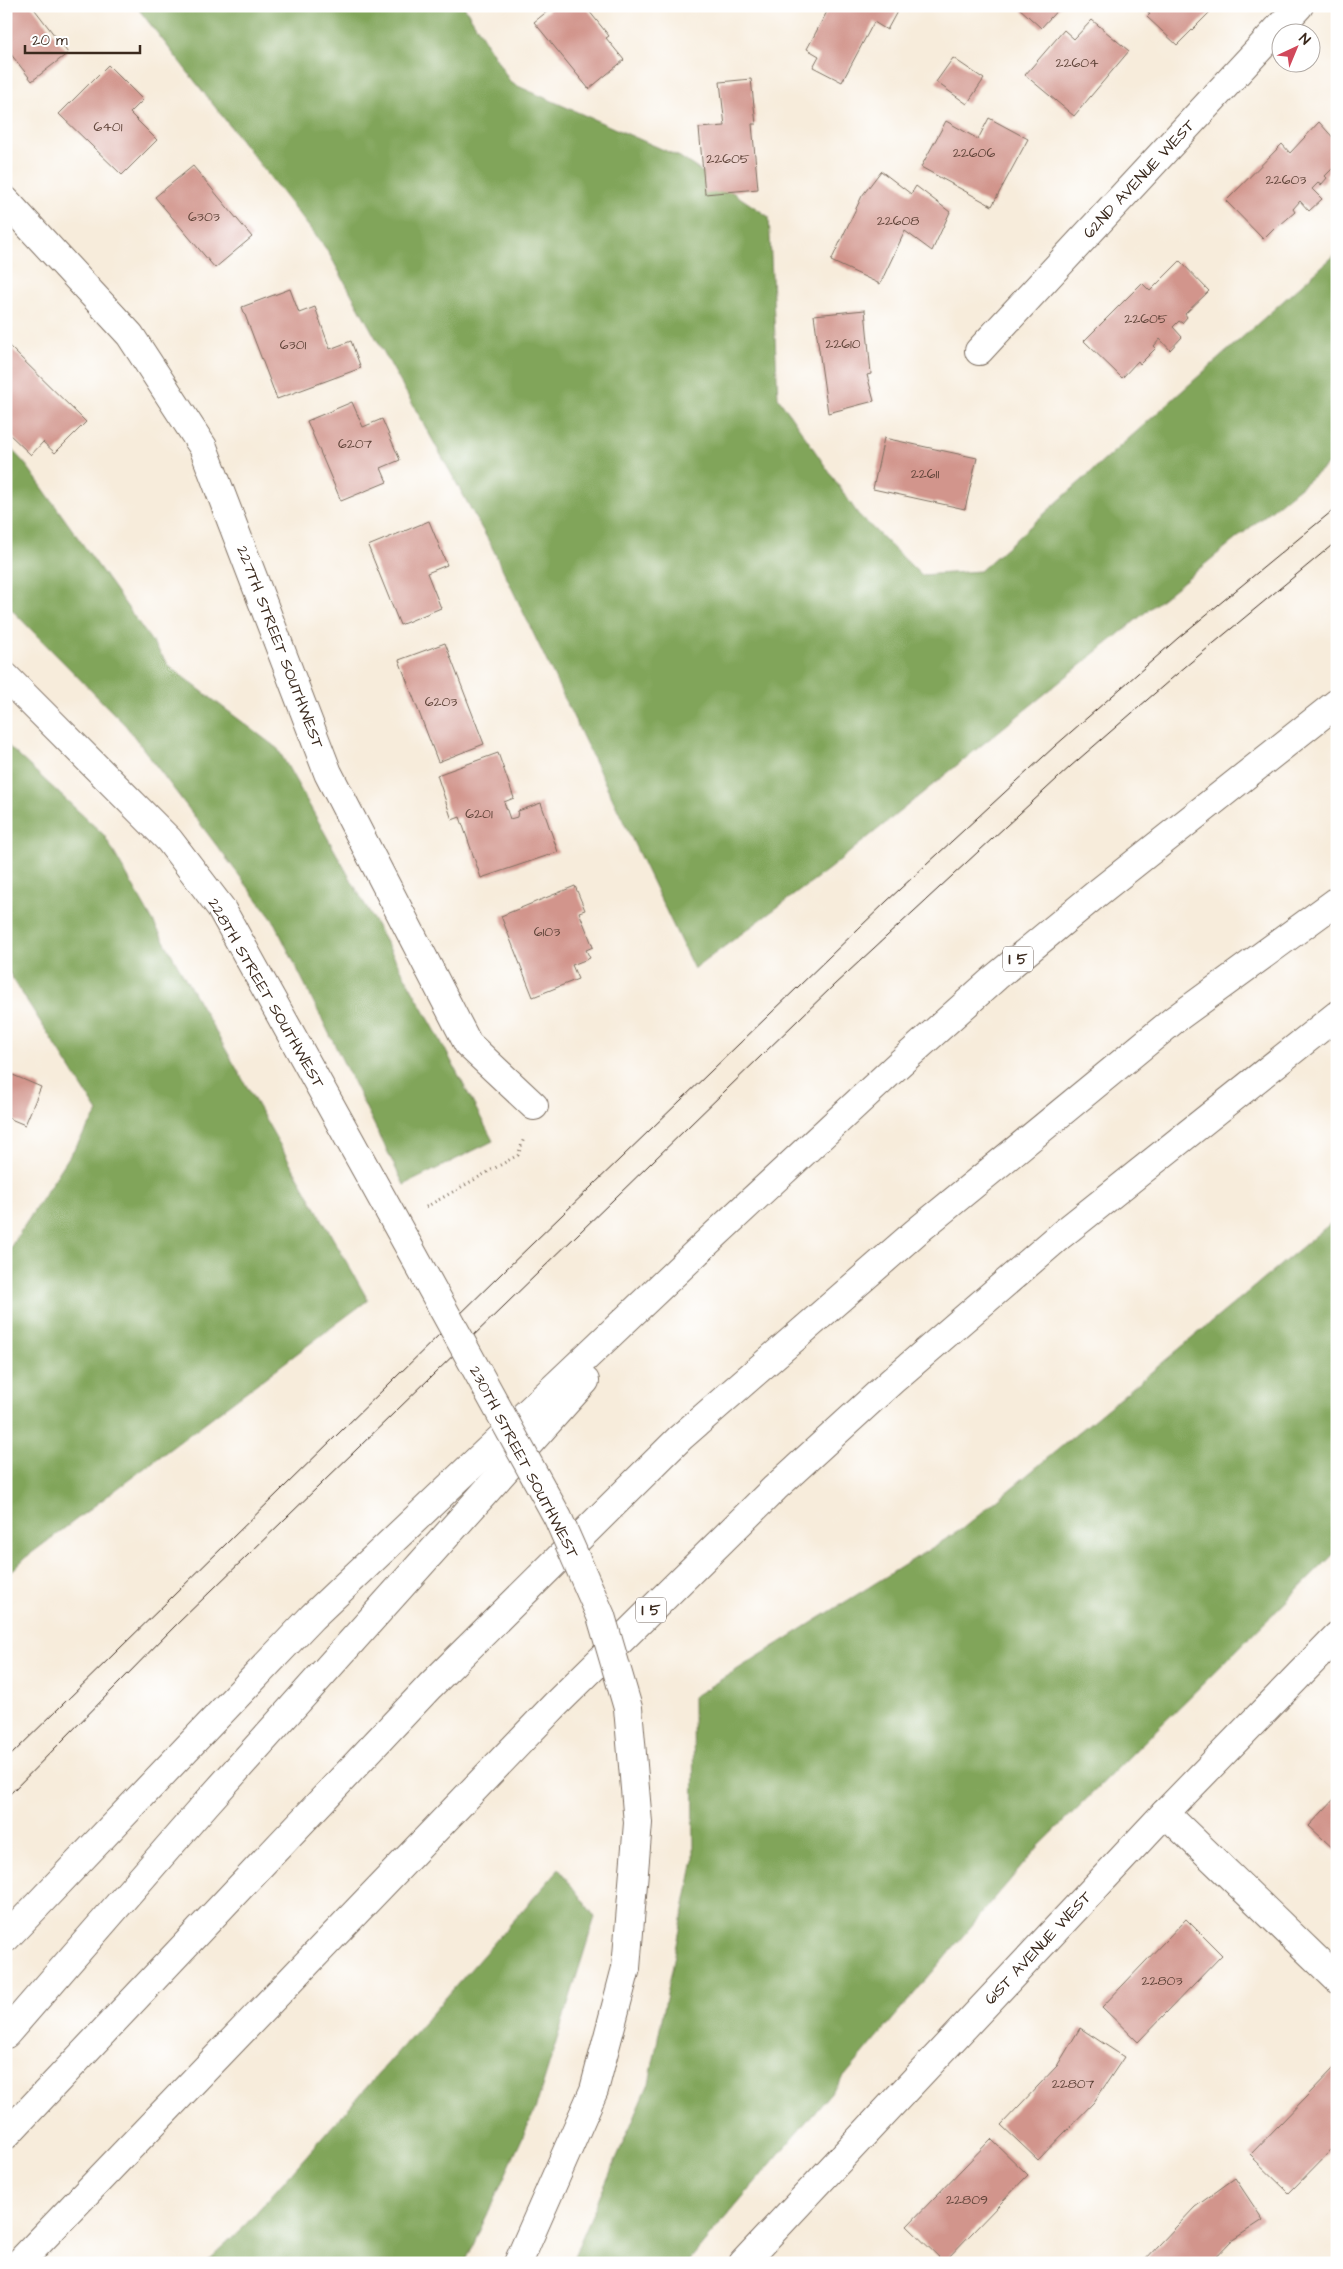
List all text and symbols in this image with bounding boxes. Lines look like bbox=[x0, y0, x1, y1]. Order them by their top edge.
scale bar bbox=[25, 22, 140, 54]
north arrow bbox=[1270, 22, 1320, 72]
text: N bbox=[1294, 29, 1315, 50]
text: 20 m bbox=[32, 30, 68, 51]
house number: 22604 bbox=[1055, 53, 1099, 73]
street label: 62ND AVENUE WEST bbox=[1078, 115, 1200, 243]
house number: 6401 bbox=[94, 117, 123, 137]
house number: 22606 bbox=[953, 143, 995, 163]
house number: 22605 bbox=[706, 149, 750, 169]
house number: 22603 bbox=[1266, 170, 1306, 190]
house number: 6303 bbox=[188, 207, 220, 227]
house number: 22608 bbox=[877, 211, 919, 231]
house number: 22605 bbox=[1124, 309, 1168, 329]
house number: 22610 bbox=[825, 334, 861, 354]
house number: 6301 bbox=[280, 335, 306, 355]
house number: 6207 bbox=[338, 434, 373, 454]
house number: 22611 bbox=[911, 464, 939, 484]
street label: 227TH STREET SOUTHWEST bbox=[231, 542, 329, 752]
house number: 6203 bbox=[425, 692, 457, 712]
house number: 6201 bbox=[465, 804, 493, 824]
street label: 228TH STREET SOUTHWEST bbox=[202, 894, 330, 1092]
house number: 6103 bbox=[534, 922, 560, 942]
road number: I 5 bbox=[1003, 946, 1033, 972]
street label: 230TH STREET SOUTHWEST bbox=[464, 1362, 584, 1562]
road number: I 5 bbox=[636, 1598, 666, 1622]
street label: 61ST AVENUE WEST bbox=[979, 1886, 1097, 2010]
house number: 22803 bbox=[1141, 1971, 1183, 1991]
house number: 22807 bbox=[1052, 2074, 1095, 2094]
house number: 22809 bbox=[946, 2190, 988, 2210]

